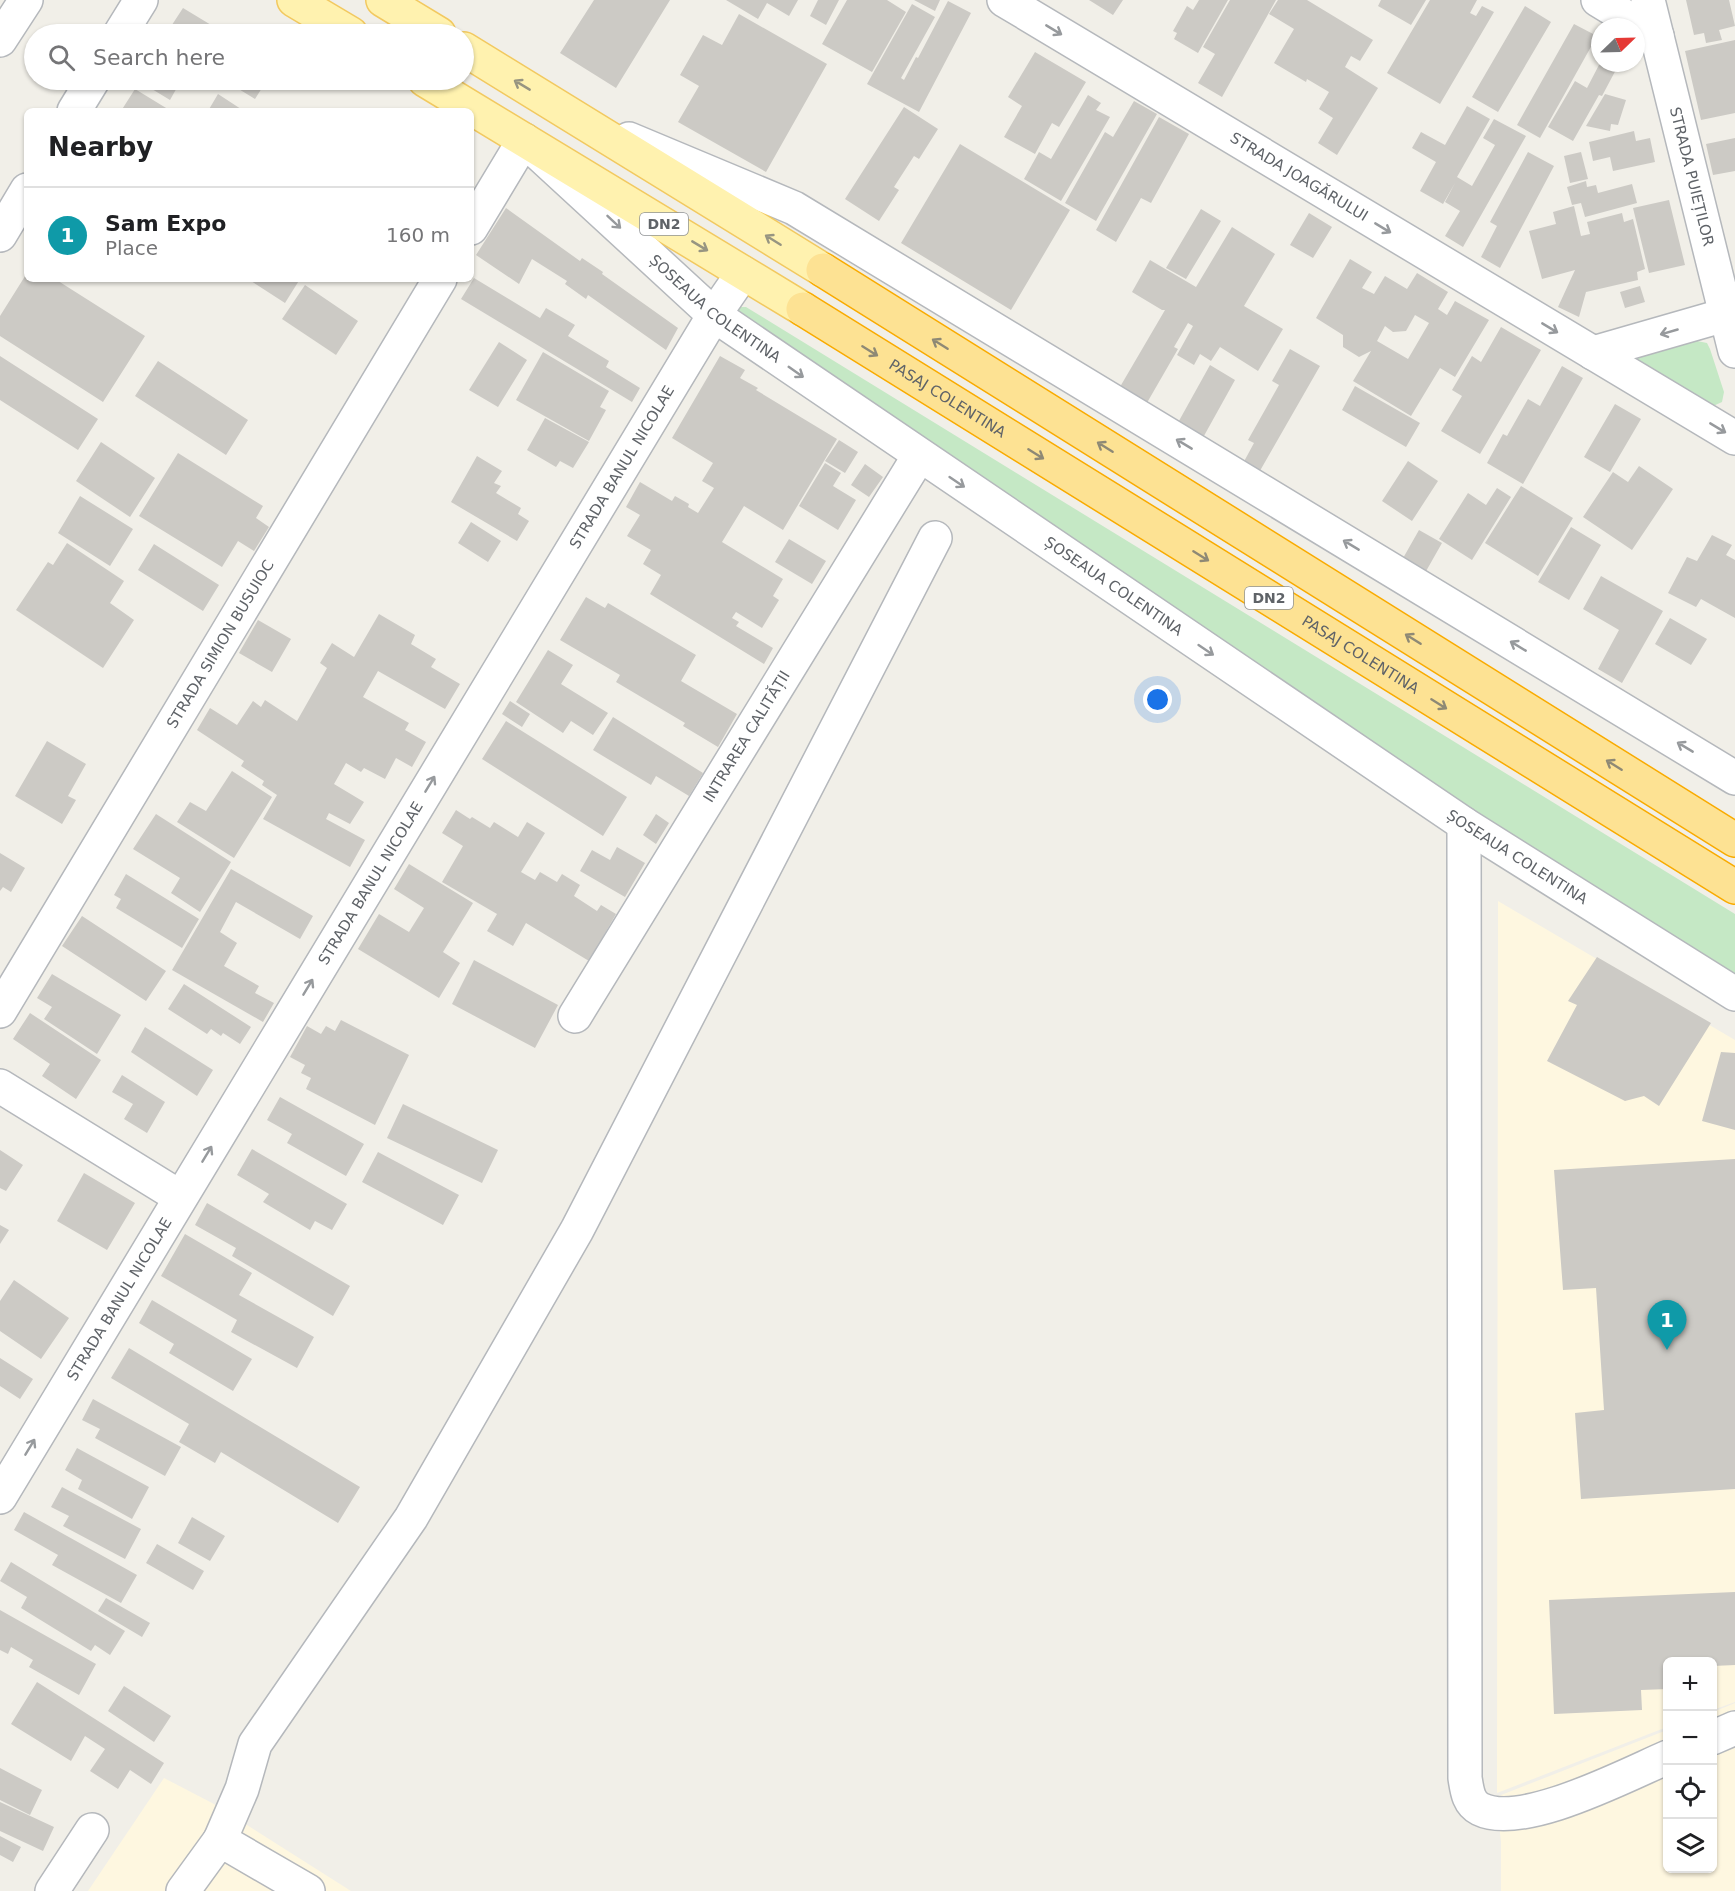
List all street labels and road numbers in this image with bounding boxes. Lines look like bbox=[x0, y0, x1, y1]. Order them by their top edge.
street label: STRADA PUIEȚILOR bbox=[1666, 105, 1718, 248]
street label: STRADA JOAGĂRULUI bbox=[1227, 129, 1371, 225]
road number: DN2 bbox=[640, 213, 688, 235]
street label: ȘOSEAUA COLENTINA bbox=[646, 251, 785, 367]
street label: PASAJ COLENTINA bbox=[886, 356, 1010, 442]
street label: STRADA BANUL NICOLAE bbox=[566, 382, 678, 552]
street label: ȘOSEAUA COLENTINA bbox=[1041, 533, 1187, 640]
street label: STRADA SIMION BUSUIOC bbox=[163, 557, 278, 731]
road number: DN2 bbox=[1245, 587, 1293, 609]
street label: PASAJ COLENTINA bbox=[1299, 612, 1423, 698]
street label: INTRAREA CALITĂȚII bbox=[700, 668, 794, 806]
street label: STRADA BANUL NICOLAE bbox=[315, 798, 427, 968]
street label: ȘOSEAUA COLENTINA bbox=[1443, 806, 1591, 909]
street label: STRADA BANUL NICOLAE bbox=[63, 1214, 176, 1384]

